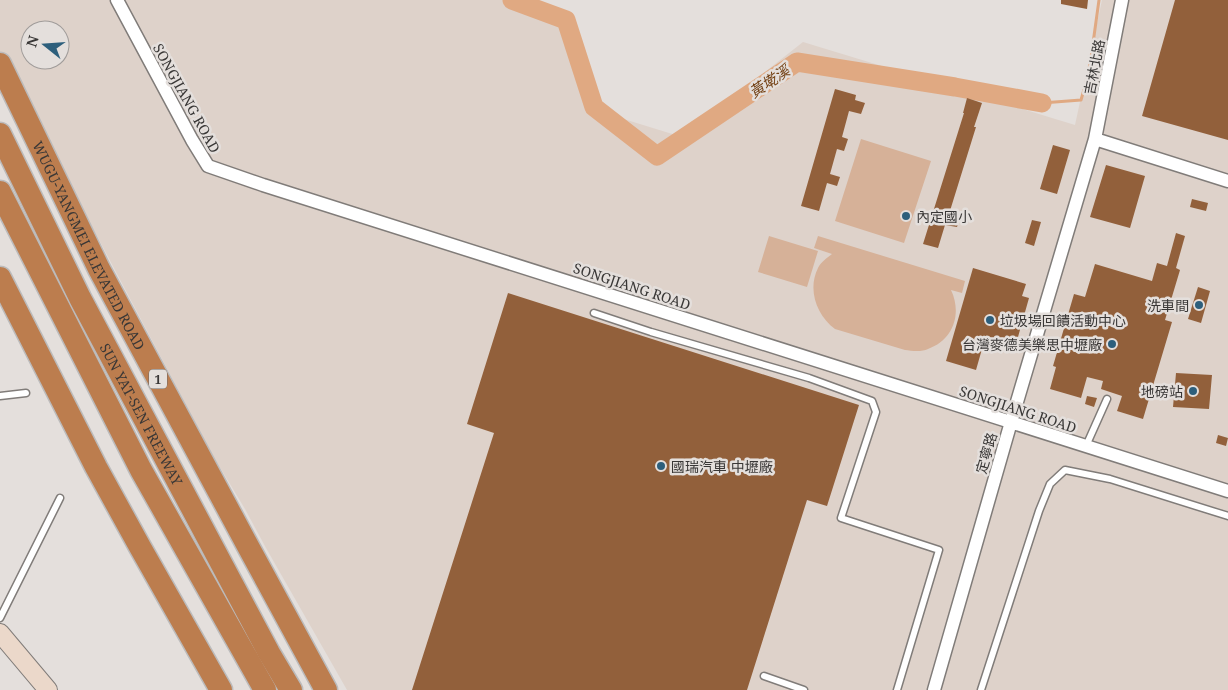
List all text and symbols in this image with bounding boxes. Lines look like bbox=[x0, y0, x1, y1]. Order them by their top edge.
north arrow bbox=[20, 20, 70, 70]
text: N bbox=[21, 33, 43, 49]
street label: 吉林北路 bbox=[1079, 38, 1109, 96]
street label: SONGJIANG ROAD bbox=[149, 40, 225, 156]
water label: 黃墘溪 bbox=[745, 59, 795, 102]
street label: WUGU-YANGMEI ELEVATED ROAD bbox=[29, 137, 150, 353]
place label: 內定國小 bbox=[916, 207, 972, 226]
marker: 內定國小 bbox=[900, 210, 912, 222]
street label: SONGJIANG ROAD bbox=[571, 258, 693, 314]
place label: 洗車間 bbox=[1147, 296, 1189, 315]
marker: 洗車間 bbox=[1193, 299, 1205, 311]
place label: 垃圾場回饋活動中心 bbox=[1000, 311, 1126, 330]
marker: 垃圾場回饋活動中心 bbox=[984, 314, 996, 326]
place label: 台灣麥德美樂思中壢廠 bbox=[962, 335, 1102, 354]
marker: 台灣麥德美樂思中壢廠 bbox=[1106, 338, 1118, 350]
street label: SUN YAT-SEN FREEWAY bbox=[96, 340, 188, 489]
road number: 1 bbox=[149, 369, 167, 388]
street label: SONGJIANG ROAD bbox=[957, 381, 1079, 437]
place label: 地磅站 bbox=[1141, 382, 1183, 401]
marker: 地磅站 bbox=[1187, 385, 1199, 397]
street label: 定寧路 bbox=[971, 430, 1001, 476]
place label: 國瑞汽車 中壢廠 bbox=[671, 457, 773, 476]
marker: 國瑞汽車 中壢廠 bbox=[655, 460, 667, 472]

